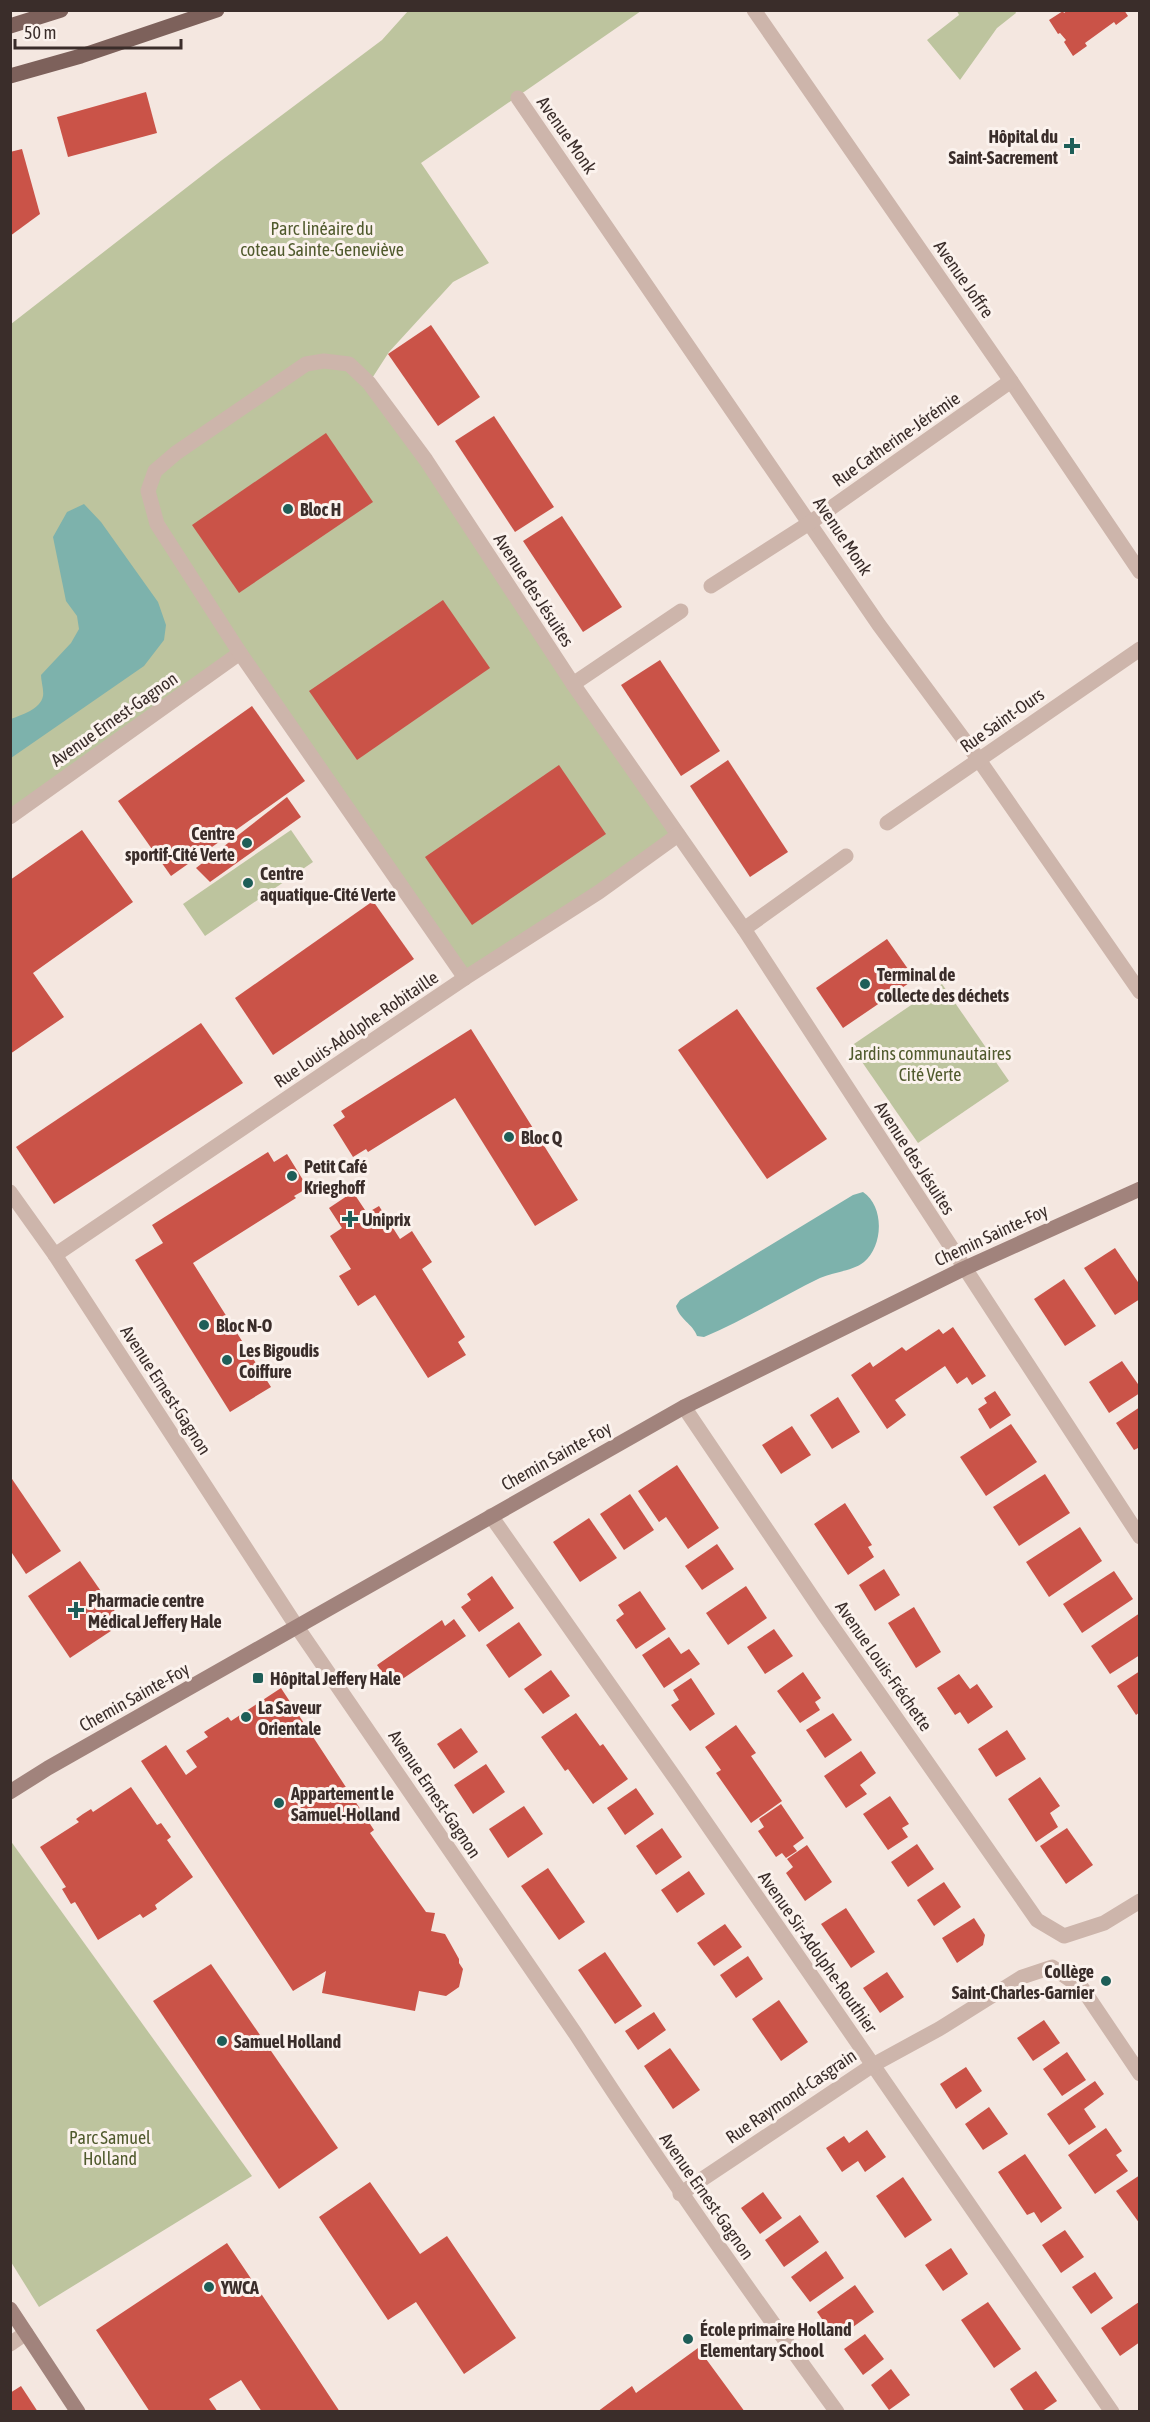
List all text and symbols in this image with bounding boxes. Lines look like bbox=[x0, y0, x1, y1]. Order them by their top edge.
scale bar bbox=[15, 12, 182, 50]
text: 50 m bbox=[24, 22, 56, 43]
street label: Avenue Monk bbox=[533, 92, 601, 178]
place label: Hôpital du Saint-Sacrement bbox=[948, 126, 1059, 168]
marker: Hôpital du Saint-Sacrement bbox=[1063, 137, 1081, 155]
park label: Parc linéaire du coteau Sainte-Geneviève bbox=[240, 218, 404, 260]
street label: Avenue Joffre bbox=[930, 236, 998, 322]
street label: Rue Catherine-Jérémie bbox=[828, 387, 964, 491]
street label: Avenue Monk bbox=[809, 493, 877, 579]
place label: Bloc H bbox=[300, 499, 341, 520]
marker: Bloc H bbox=[281, 502, 295, 516]
street label: Avenue des Jésuites bbox=[490, 530, 578, 650]
street label: Avenue Ernest-Gagnon bbox=[47, 667, 181, 771]
street label: Rue Saint-Ours bbox=[956, 683, 1048, 757]
place label: Centre sportif-Cité Verte bbox=[125, 823, 235, 865]
marker: Centre sportif-Cité Verte bbox=[240, 836, 254, 850]
place label: Centre aquatique-Cité Verte bbox=[260, 863, 396, 905]
marker: Centre aquatique-Cité Verte bbox=[241, 876, 255, 890]
place label: Terminal de collecte des déchets bbox=[877, 964, 1010, 1006]
street label: Rue Louis-Adolphe-Robitaille bbox=[270, 966, 442, 1092]
marker: Terminal de collecte des déchets bbox=[858, 977, 872, 991]
park label: Jardins communautaires Cité Verte bbox=[849, 1043, 1011, 1085]
street label: Avenue des Jésuites bbox=[871, 1098, 959, 1218]
place label: Bloc Q bbox=[521, 1127, 563, 1148]
marker: Bloc Q bbox=[502, 1130, 516, 1144]
place label: Petit Café Krieghoff bbox=[304, 1156, 367, 1198]
marker: Petit Café Krieghoff bbox=[285, 1169, 299, 1183]
street label: Chemin Sainte-Foy bbox=[931, 1200, 1051, 1270]
place label: Uniprix bbox=[362, 1209, 411, 1230]
marker: Uniprix bbox=[343, 1212, 357, 1226]
place label: Bloc N-O bbox=[216, 1315, 272, 1336]
marker: Bloc N-O bbox=[197, 1318, 211, 1332]
street label: Avenue Ernest-Gagnon bbox=[116, 1321, 216, 1459]
place label: Les Bigoudis Coiffure bbox=[239, 1340, 320, 1382]
marker: Les Bigoudis Coiffure bbox=[220, 1353, 234, 1367]
street label: Chemin Sainte-Foy bbox=[497, 1417, 615, 1495]
place label: Pharmacie centre Médical Jeffery Hale bbox=[88, 1590, 222, 1632]
street label: Avenue Louis-Fréchette bbox=[831, 1597, 937, 1735]
marker: Pharmacie centre Médical Jeffery Hale bbox=[69, 1603, 83, 1617]
street label: Chemin Sainte-Foy bbox=[75, 1658, 193, 1736]
place label: Hôpital Jeffery Hale bbox=[270, 1668, 401, 1689]
marker: Hôpital Jeffery Hale bbox=[251, 1671, 265, 1685]
place label: La Saveur Orientale bbox=[258, 1697, 322, 1739]
marker: La Saveur Orientale bbox=[239, 1710, 253, 1724]
street label: Avenue Ernest-Gagnon bbox=[384, 1726, 486, 1862]
place label: Appartement le Samuel-Holland bbox=[290, 1783, 400, 1825]
marker: Appartement le Samuel-Holland bbox=[272, 1796, 286, 1810]
street label: Avenue Sir-Adolphe-Routhier bbox=[754, 1867, 882, 2037]
place label: Collège Saint-Charles-Garnier bbox=[952, 1961, 1095, 2003]
marker: Collège Saint-Charles-Garnier bbox=[1099, 1974, 1113, 1988]
place label: Samuel Holland bbox=[234, 2031, 341, 2052]
marker: Samuel Holland bbox=[215, 2034, 229, 2048]
street label: Rue Raymond-Casgrain bbox=[722, 2044, 860, 2148]
park label: Parc Samuel Holland bbox=[69, 2127, 151, 2169]
street label: Avenue Ernest-Gagnon bbox=[655, 2129, 759, 2263]
place label: YWCA bbox=[220, 2277, 259, 2298]
marker: YWCA bbox=[202, 2280, 216, 2294]
place label: École primaire Holland Elementary School bbox=[700, 2319, 852, 2361]
marker: École primaire Holland Elementary School bbox=[681, 2332, 695, 2346]

